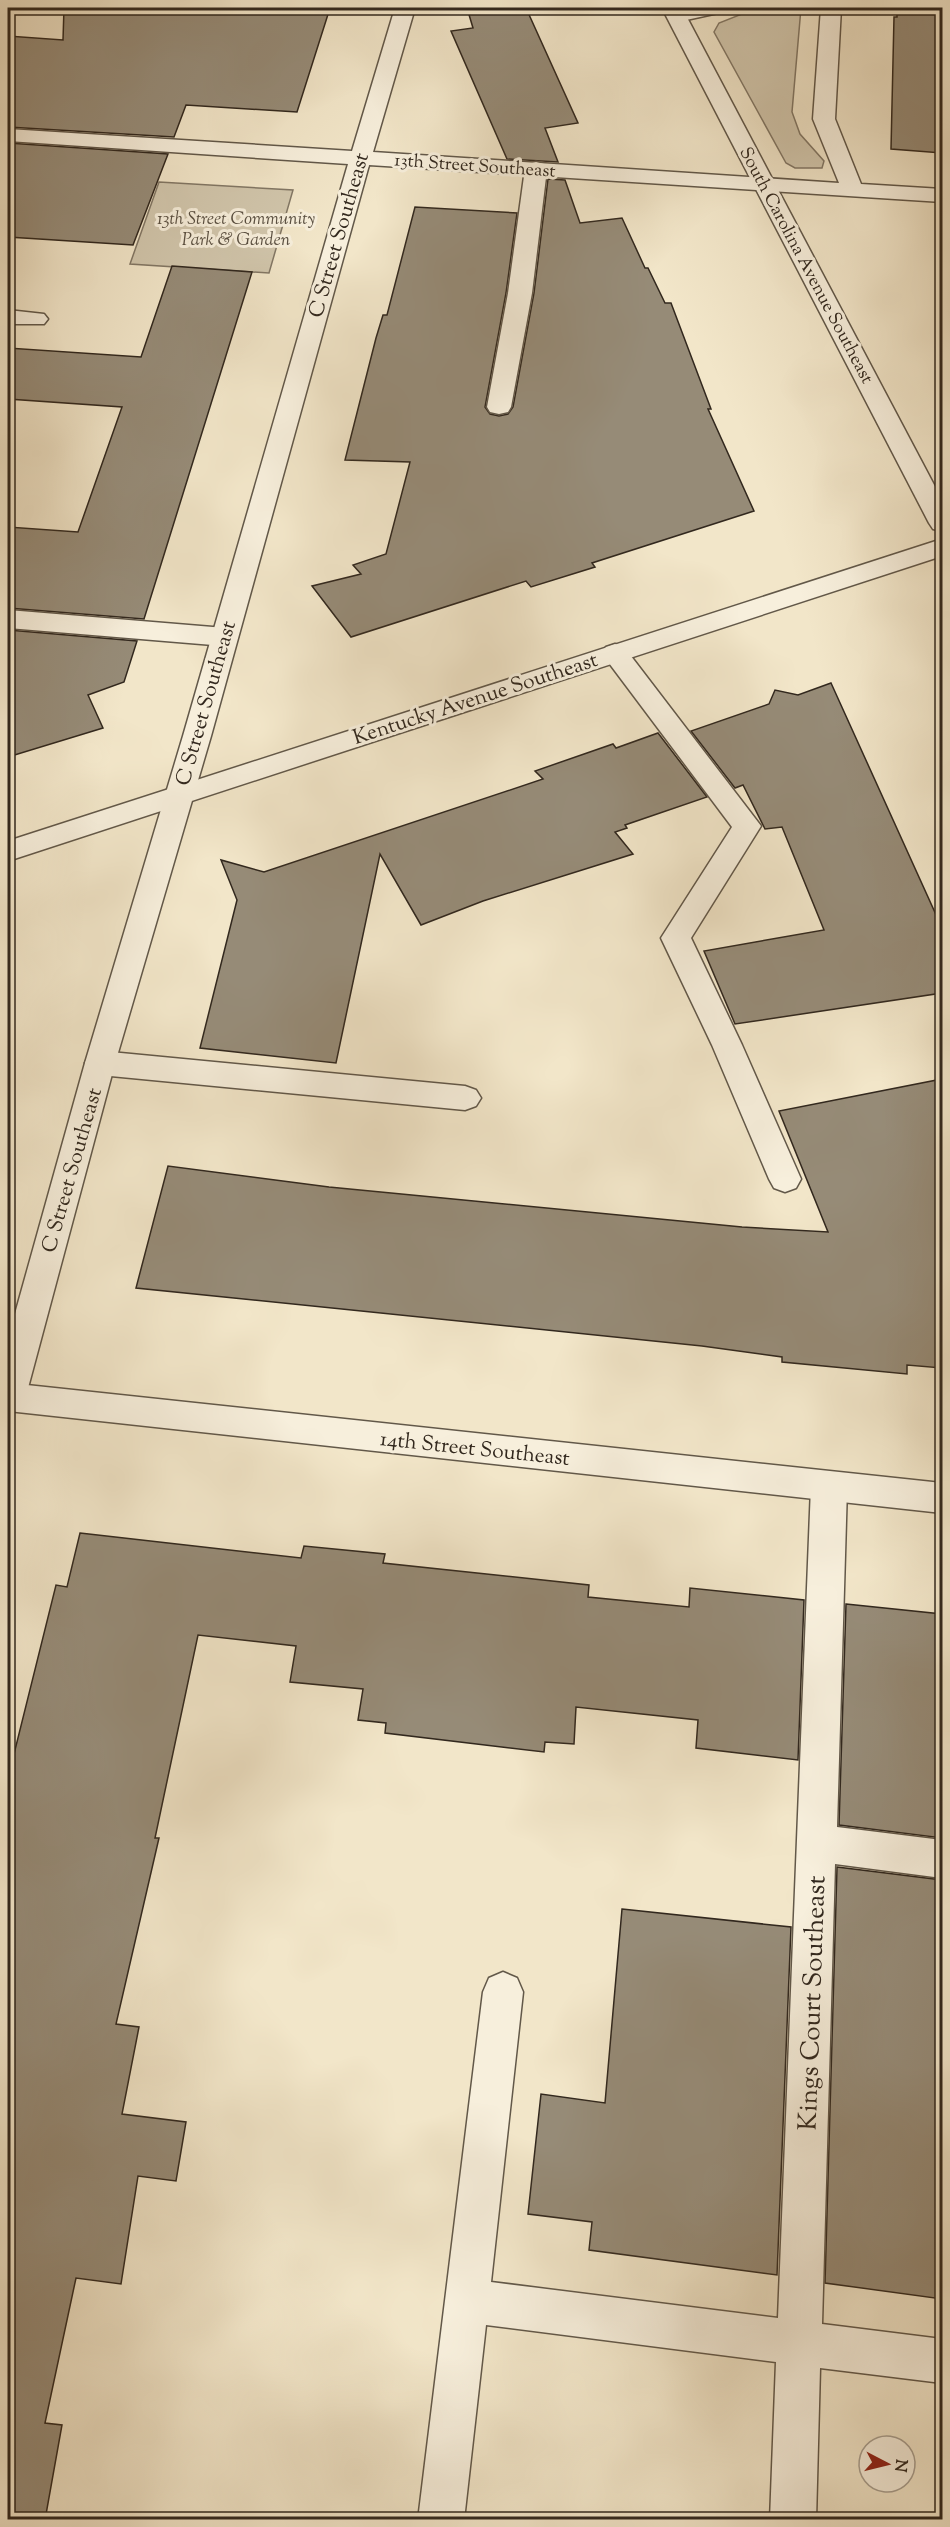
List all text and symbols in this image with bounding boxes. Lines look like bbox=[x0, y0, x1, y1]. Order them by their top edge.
street label: South Carolina Avenue Southeast bbox=[732, 143, 879, 389]
street label: 13th Street Southeast bbox=[393, 148, 556, 186]
street label: C Street Southeast bbox=[302, 150, 378, 322]
park label: 13th Street Community Park & Garden bbox=[157, 207, 315, 254]
street label: C Street Southeast bbox=[169, 618, 245, 790]
street label: Kentucky Avenue Southeast bbox=[349, 646, 602, 754]
street label: C Street Southeast bbox=[35, 1085, 111, 1257]
street label: 14th Street Southeast bbox=[378, 1425, 571, 1475]
street label: Kings Court Southeast bbox=[791, 1875, 836, 2131]
north arrow bbox=[857, 2434, 917, 2494]
text: N bbox=[887, 2458, 912, 2473]

